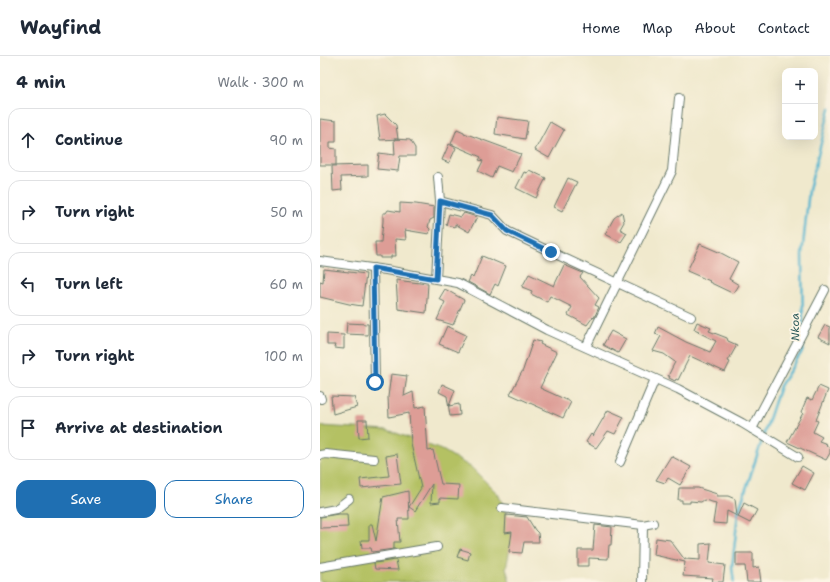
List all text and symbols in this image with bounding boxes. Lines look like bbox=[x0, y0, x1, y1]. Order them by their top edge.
text: Wayfind bbox=[20, 15, 101, 40]
text: Home bbox=[582, 19, 621, 37]
text: Map bbox=[643, 19, 673, 37]
text: About bbox=[695, 19, 736, 37]
text: Contact bbox=[758, 19, 810, 37]
map controls bbox=[782, 68, 818, 140]
button: + bbox=[782, 68, 818, 104]
text: 4 min bbox=[16, 71, 66, 93]
text: Walk · 300 m bbox=[217, 74, 304, 91]
button: − bbox=[782, 104, 818, 140]
icon: ahead bbox=[17, 129, 39, 151]
text: Continue bbox=[55, 130, 123, 150]
text: 90 m bbox=[269, 132, 303, 149]
icon: right bbox=[17, 201, 39, 223]
text: Turn right bbox=[55, 202, 135, 222]
text: 50 m bbox=[270, 204, 303, 221]
route end bbox=[542, 243, 560, 261]
icon: left bbox=[17, 273, 39, 295]
text: Turn left bbox=[55, 274, 123, 294]
text: 60 m bbox=[270, 276, 303, 293]
water label: Nkoa bbox=[788, 313, 803, 341]
icon: right bbox=[17, 345, 39, 367]
text: Turn right bbox=[55, 346, 135, 366]
text: 100 m bbox=[264, 348, 303, 365]
route start bbox=[366, 373, 384, 391]
icon: arrive bbox=[17, 417, 39, 439]
text: Arrive at destination bbox=[55, 418, 223, 438]
button: Save bbox=[16, 480, 156, 518]
button: Share bbox=[164, 480, 304, 518]

